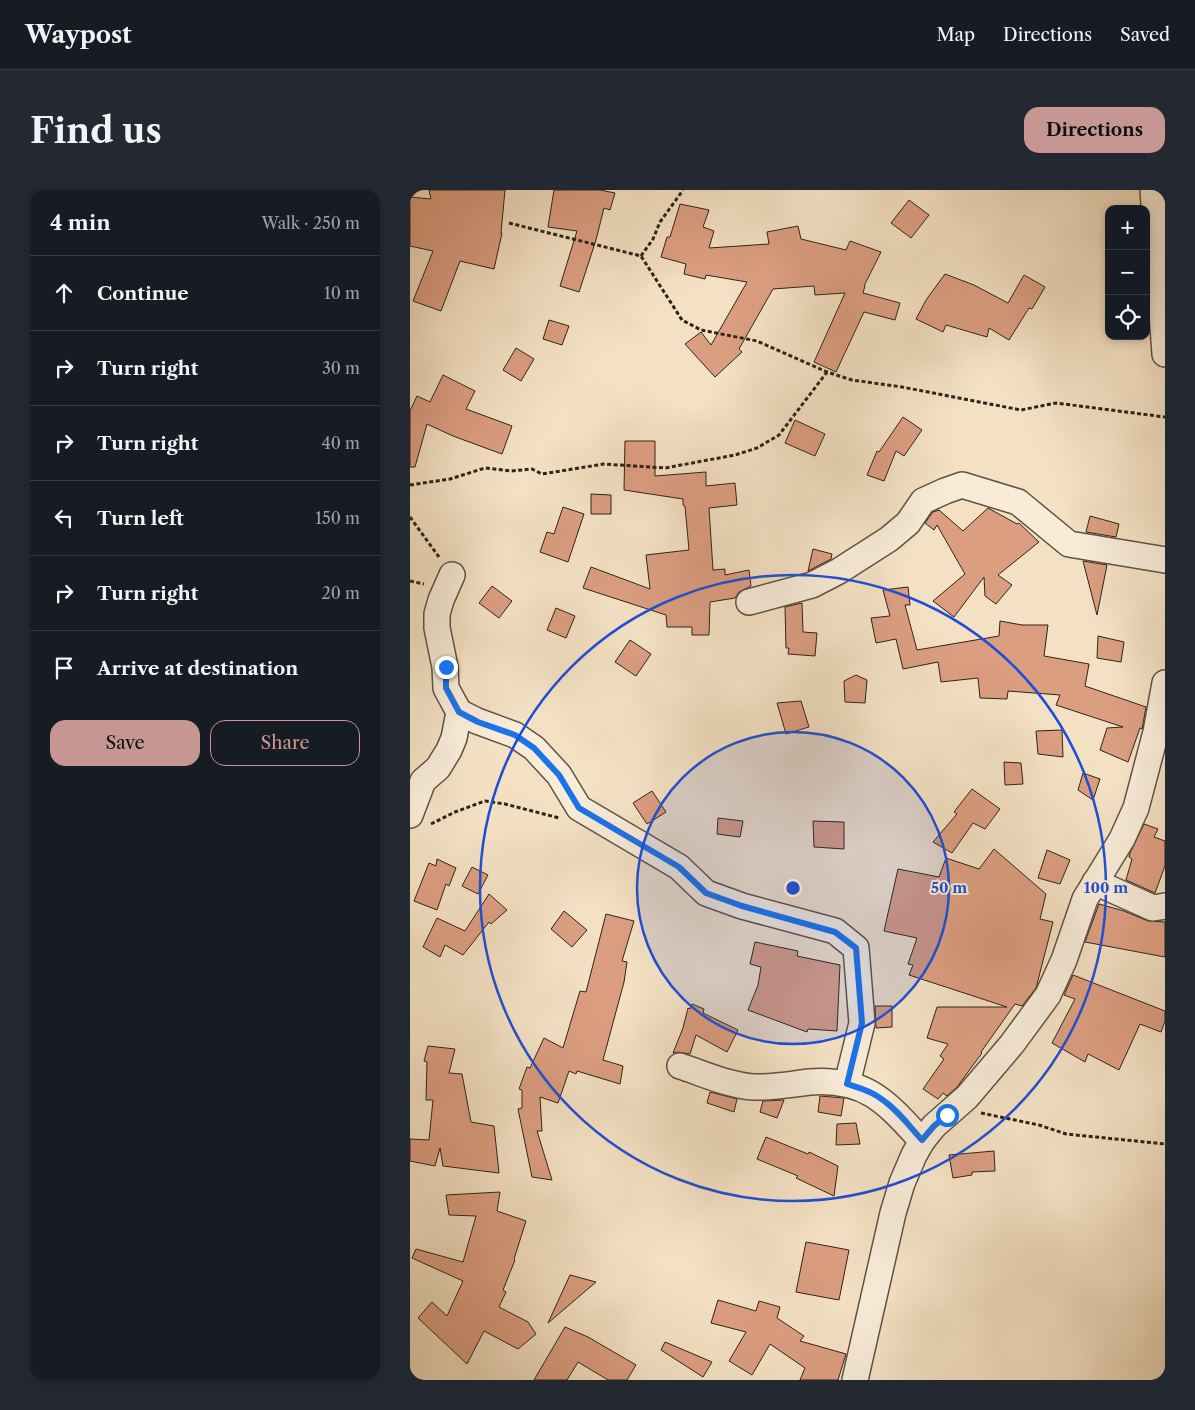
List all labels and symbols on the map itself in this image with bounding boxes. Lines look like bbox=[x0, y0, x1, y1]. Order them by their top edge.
route end bbox=[435, 656, 458, 679]
text: 50 m bbox=[931, 878, 967, 897]
text: 100 m bbox=[1084, 878, 1128, 897]
centre of rings bbox=[784, 879, 802, 897]
route start bbox=[936, 1104, 959, 1127]

